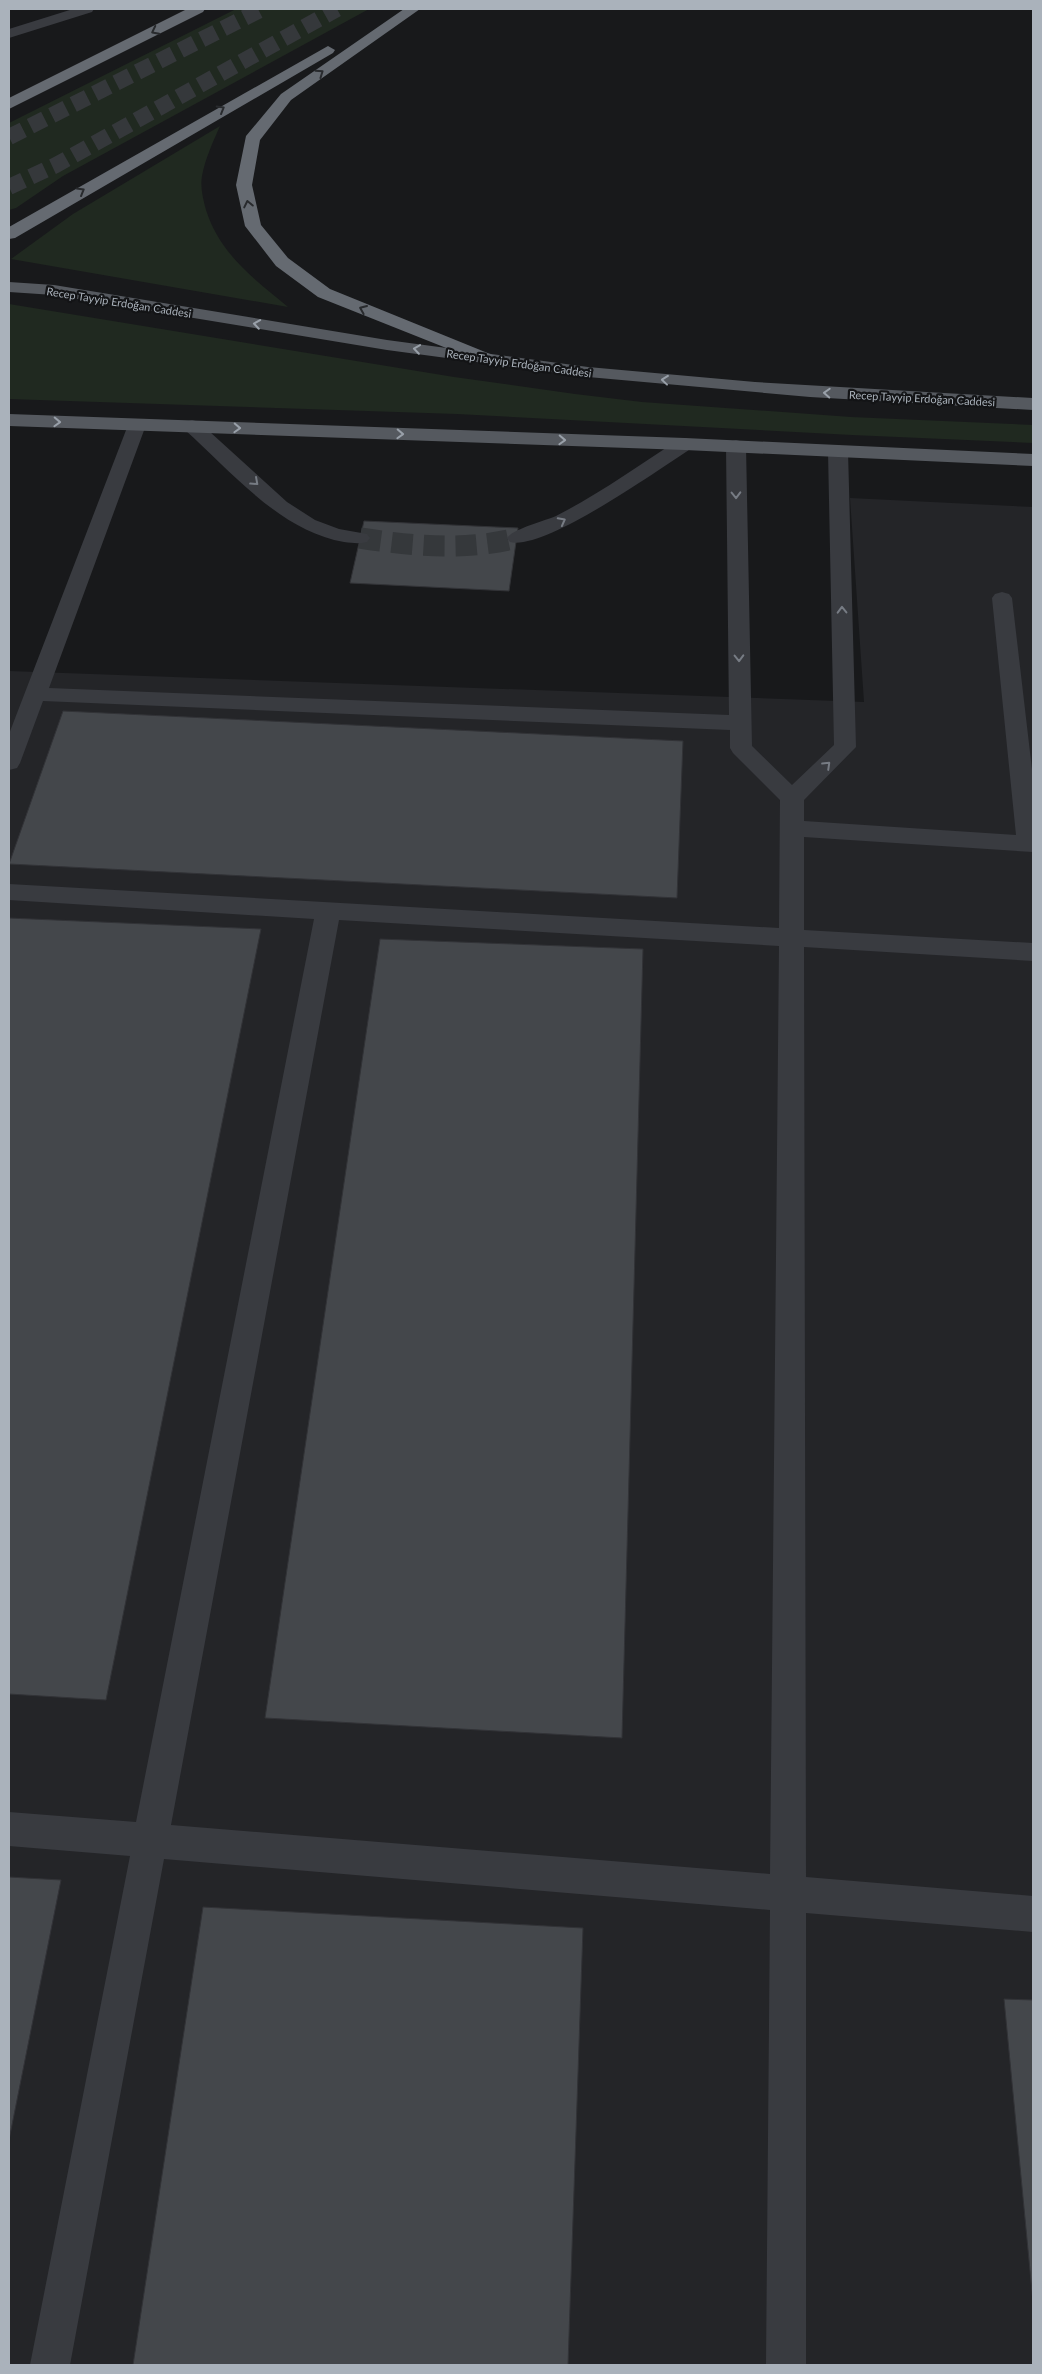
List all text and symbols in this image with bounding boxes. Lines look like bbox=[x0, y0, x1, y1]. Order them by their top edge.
one-way arrow bbox=[151, 25, 160, 35]
one-way arrow bbox=[314, 70, 324, 79]
one-way arrow bbox=[216, 106, 225, 116]
one-way arrow bbox=[75, 187, 84, 197]
one-way arrow bbox=[243, 200, 254, 209]
street label: Recep Tayyip Erdoğan Caddesi bbox=[46, 284, 193, 320]
one-way arrow bbox=[359, 304, 368, 315]
one-way arrow bbox=[252, 319, 261, 329]
one-way arrow bbox=[413, 345, 422, 355]
street label: Recep Tayyip Erdoğan Caddesi bbox=[446, 346, 593, 380]
one-way arrow bbox=[661, 375, 669, 386]
one-way arrow bbox=[823, 387, 831, 398]
street label: Recep Tayyip Erdoğan Caddesi bbox=[849, 388, 996, 408]
one-way arrow bbox=[54, 416, 62, 427]
one-way arrow bbox=[234, 423, 242, 433]
one-way arrow bbox=[396, 428, 404, 439]
one-way arrow bbox=[558, 434, 566, 445]
one-way arrow bbox=[249, 477, 258, 486]
one-way arrow bbox=[731, 491, 742, 499]
one-way arrow bbox=[556, 517, 565, 527]
one-way arrow bbox=[837, 606, 847, 614]
one-way arrow bbox=[734, 654, 744, 662]
one-way arrow bbox=[822, 762, 831, 771]

